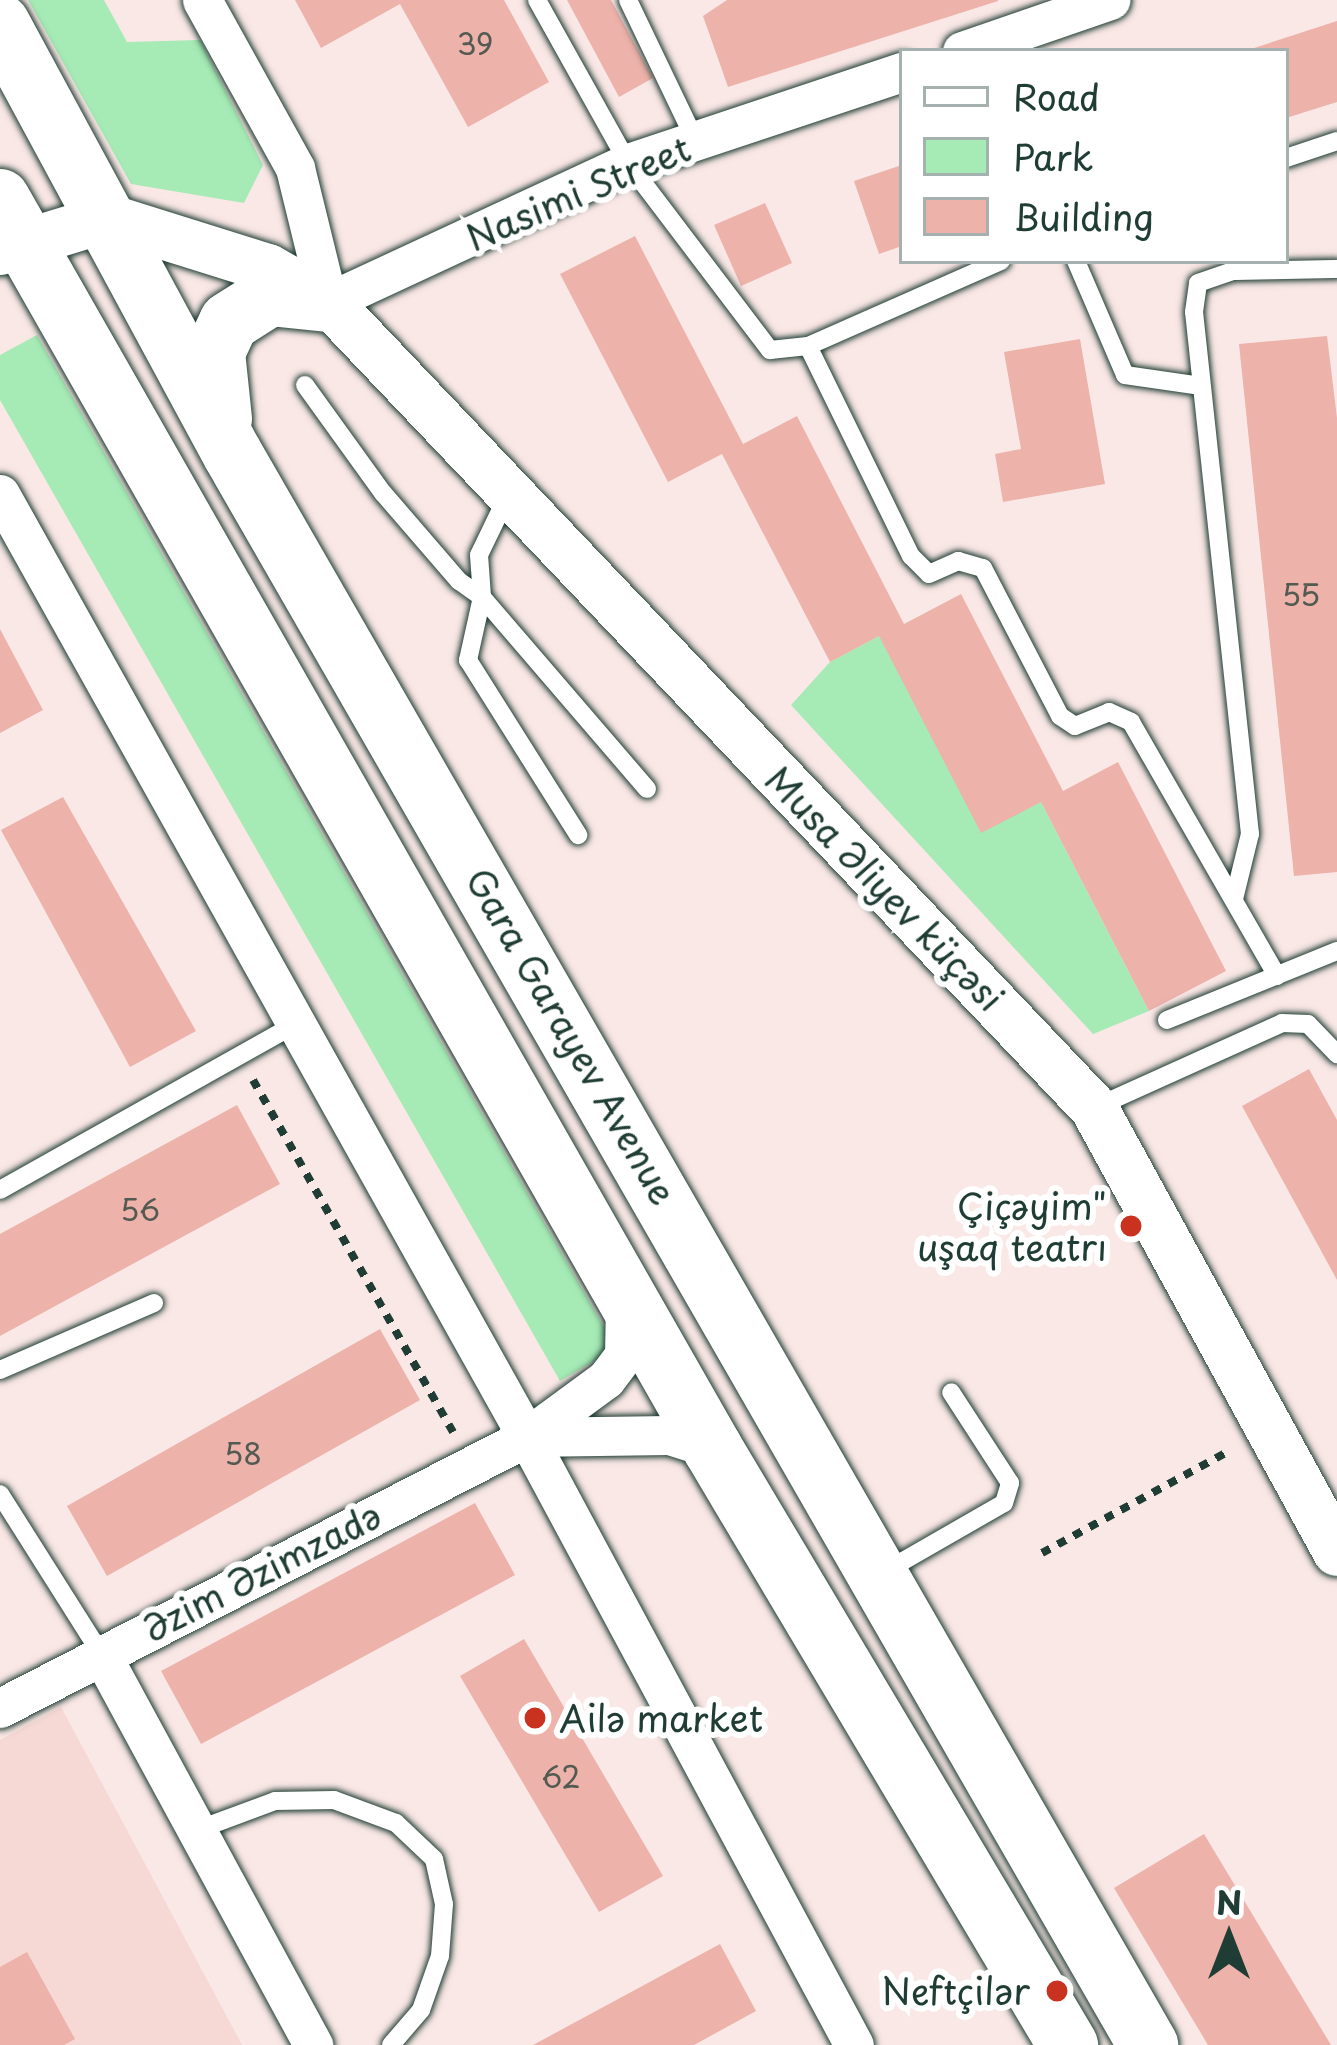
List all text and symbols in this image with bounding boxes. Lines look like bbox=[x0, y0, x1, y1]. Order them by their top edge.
house number: 39 bbox=[457, 25, 493, 61]
legend bbox=[899, 48, 1289, 264]
text: Road bbox=[1013, 69, 1100, 123]
street label: Nasimi Street bbox=[459, 125, 697, 259]
text: Park bbox=[1013, 129, 1093, 183]
text: Building bbox=[1013, 189, 1154, 243]
house number: 55 bbox=[1282, 576, 1320, 612]
street label: Musa Əliyev küçəsi bbox=[757, 756, 1013, 1020]
street label: Gara Garayev Avenue bbox=[457, 858, 687, 1214]
place label: Çiçəyim" uşaq teatrı bbox=[917, 1183, 1107, 1268]
house number: 56 bbox=[120, 1191, 160, 1227]
marker: Çiçəyim" uşaq teatrı bbox=[1118, 1213, 1144, 1239]
house number: 58 bbox=[224, 1435, 262, 1471]
street label: Əzim Əzimzadə bbox=[137, 1493, 387, 1649]
place label: Ailə market bbox=[559, 1696, 763, 1740]
marker: Ailə market bbox=[522, 1705, 548, 1731]
house number: 62 bbox=[541, 1758, 581, 1794]
text: N bbox=[1216, 1876, 1242, 1926]
north arrow bbox=[1169, 1877, 1289, 1997]
place label: Neftçilər bbox=[881, 1969, 1030, 2013]
marker: Neftçilər bbox=[1041, 1975, 1073, 2007]

